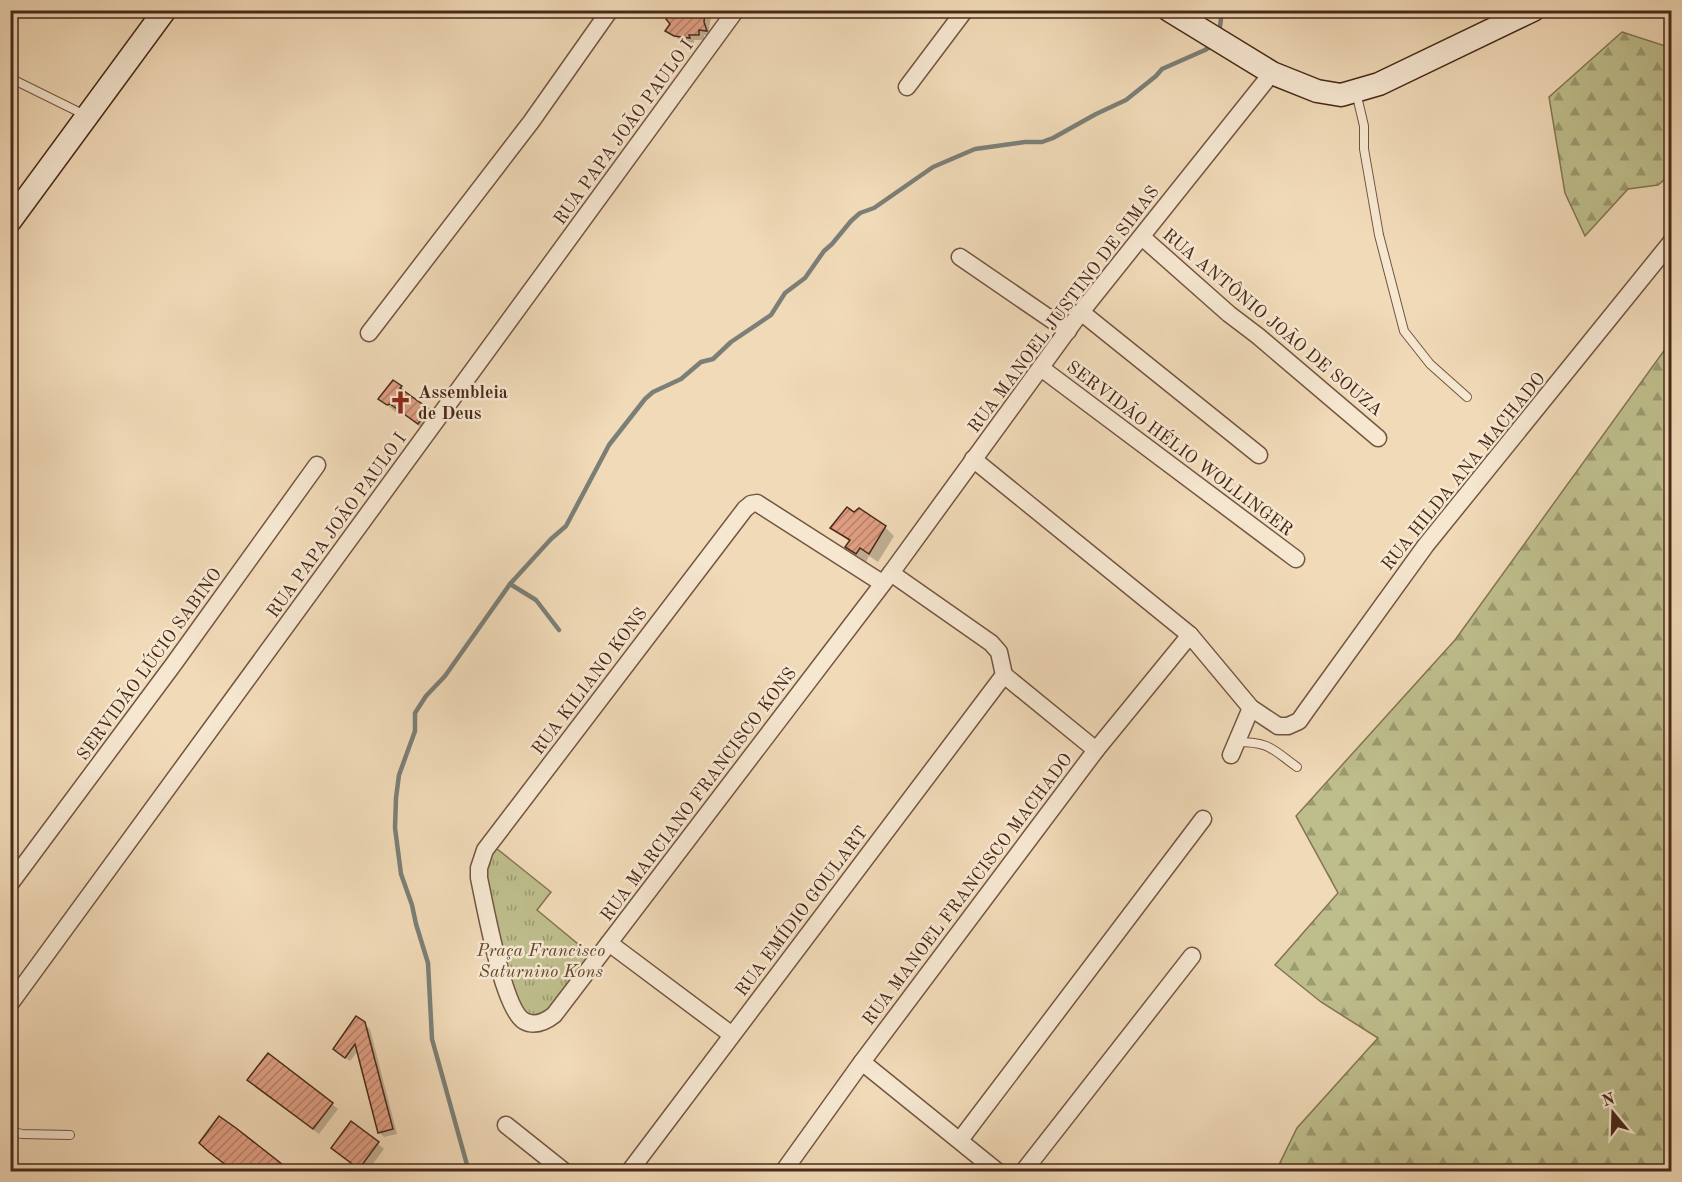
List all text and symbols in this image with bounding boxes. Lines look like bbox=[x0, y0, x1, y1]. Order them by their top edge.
street label: RUA PAPA JOÃO PAULO I bbox=[548, 34, 697, 228]
street label: RUA MANOEL JUSTINO DE SIMAS bbox=[965, 183, 1163, 437]
street label: RUA ANTÔNIO JOÃO DE SOUZA bbox=[1159, 222, 1389, 420]
street label: SERVIDÃO HÉLIO WOLLINGER bbox=[1063, 355, 1298, 540]
street label: RUA HILDA ANA MACHADO bbox=[1378, 369, 1549, 574]
place label: Assembleia de Deus bbox=[418, 384, 508, 423]
church icon: Assembleia de Deus bbox=[387, 389, 413, 415]
street label: RUA PAPA JOÃO PAULO I bbox=[261, 427, 410, 621]
street label: SERVIDÃO LÚCIO SABINO bbox=[70, 562, 225, 764]
street label: RUA KILIANO KONS bbox=[529, 605, 651, 758]
street label: RUA MARCIANO FRANCISCO KONS bbox=[598, 664, 800, 925]
street label: RUA MANOEL FRANCISCO MACHADO bbox=[860, 750, 1076, 1029]
street label: RUA EMÍDIO GOULART bbox=[729, 821, 871, 1000]
park label: Praça Francisco Saturnino Kons bbox=[476, 942, 605, 981]
north arrow bbox=[1583, 1083, 1643, 1143]
text: N bbox=[1600, 1091, 1618, 1110]

